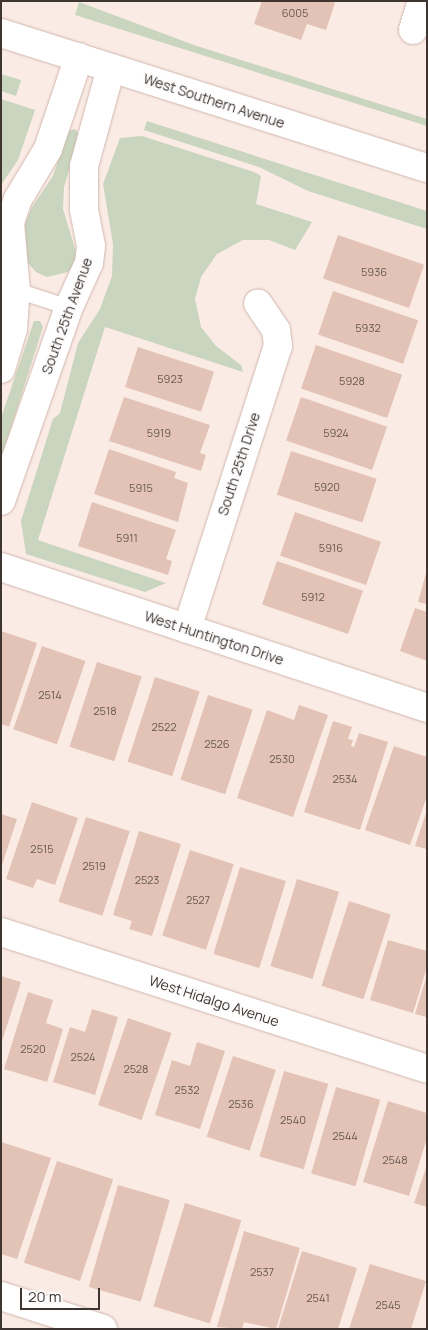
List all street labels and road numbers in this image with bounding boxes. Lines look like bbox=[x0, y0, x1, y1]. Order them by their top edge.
street label: West Southern Avenue bbox=[141, 70, 287, 132]
street label: South 25th Avenue bbox=[38, 255, 96, 377]
street label: South 25th Drive bbox=[214, 410, 264, 518]
street label: West Huntington Drive bbox=[142, 608, 286, 668]
street label: West Hidalgo Avenue bbox=[147, 972, 281, 1030]

